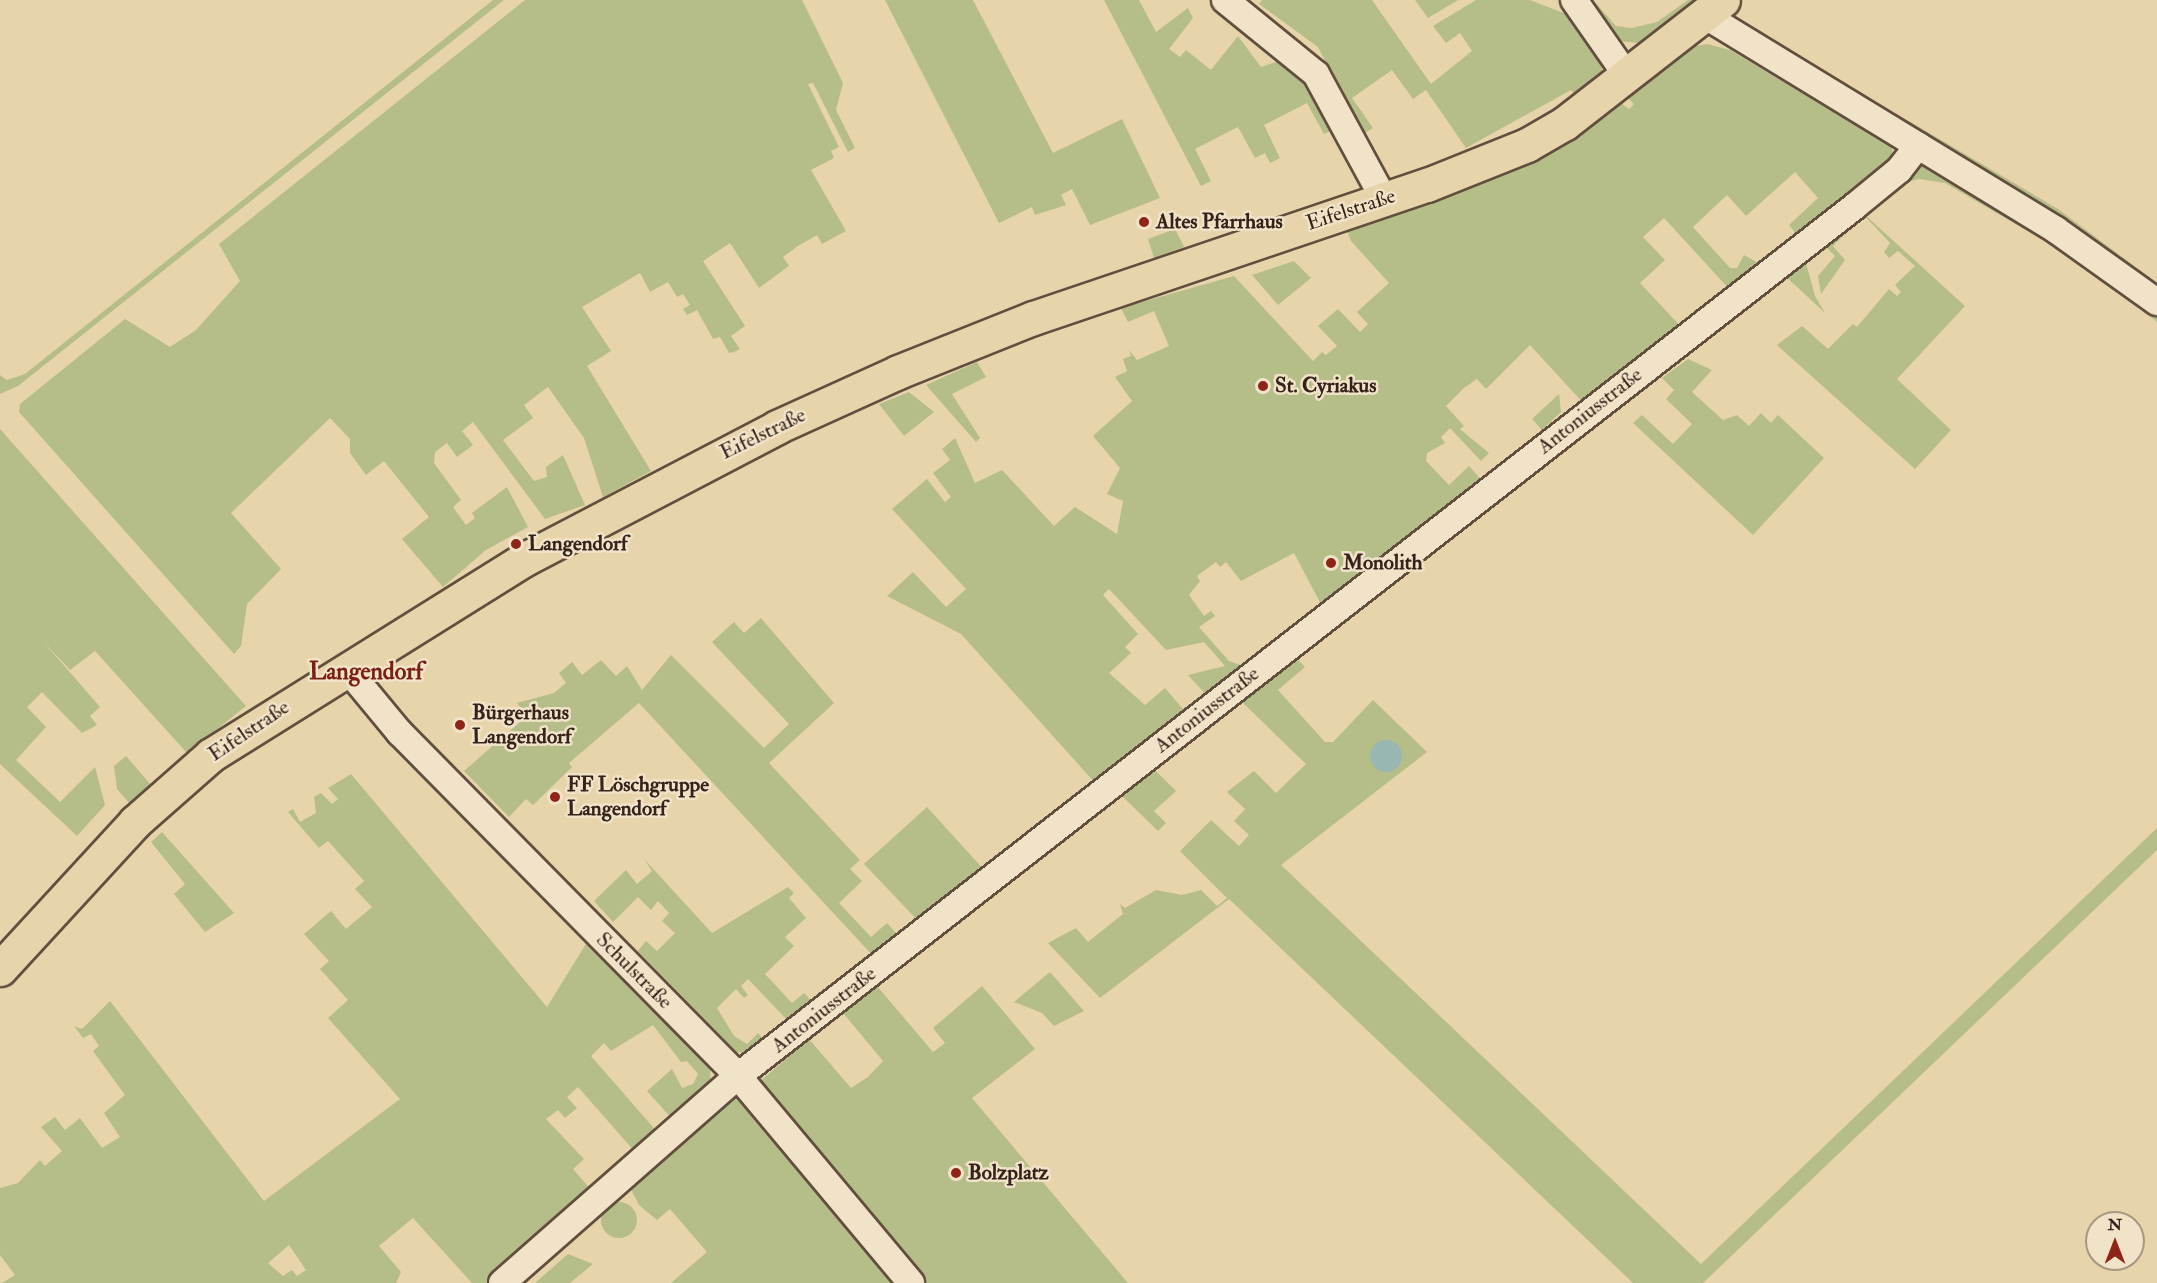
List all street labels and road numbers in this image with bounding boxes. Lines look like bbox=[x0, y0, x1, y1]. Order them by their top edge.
street label: Eifelstraße bbox=[1303, 184, 1399, 236]
street label: Antoniusstraße bbox=[1533, 362, 1647, 460]
street label: Eifelstraße bbox=[716, 402, 810, 466]
street label: Antoniusstraße bbox=[1150, 661, 1264, 759]
street label: Eifelstraße bbox=[204, 695, 294, 767]
street label: Schulstraße bbox=[591, 928, 677, 1014]
street label: Antoniusstraße bbox=[767, 961, 881, 1059]

